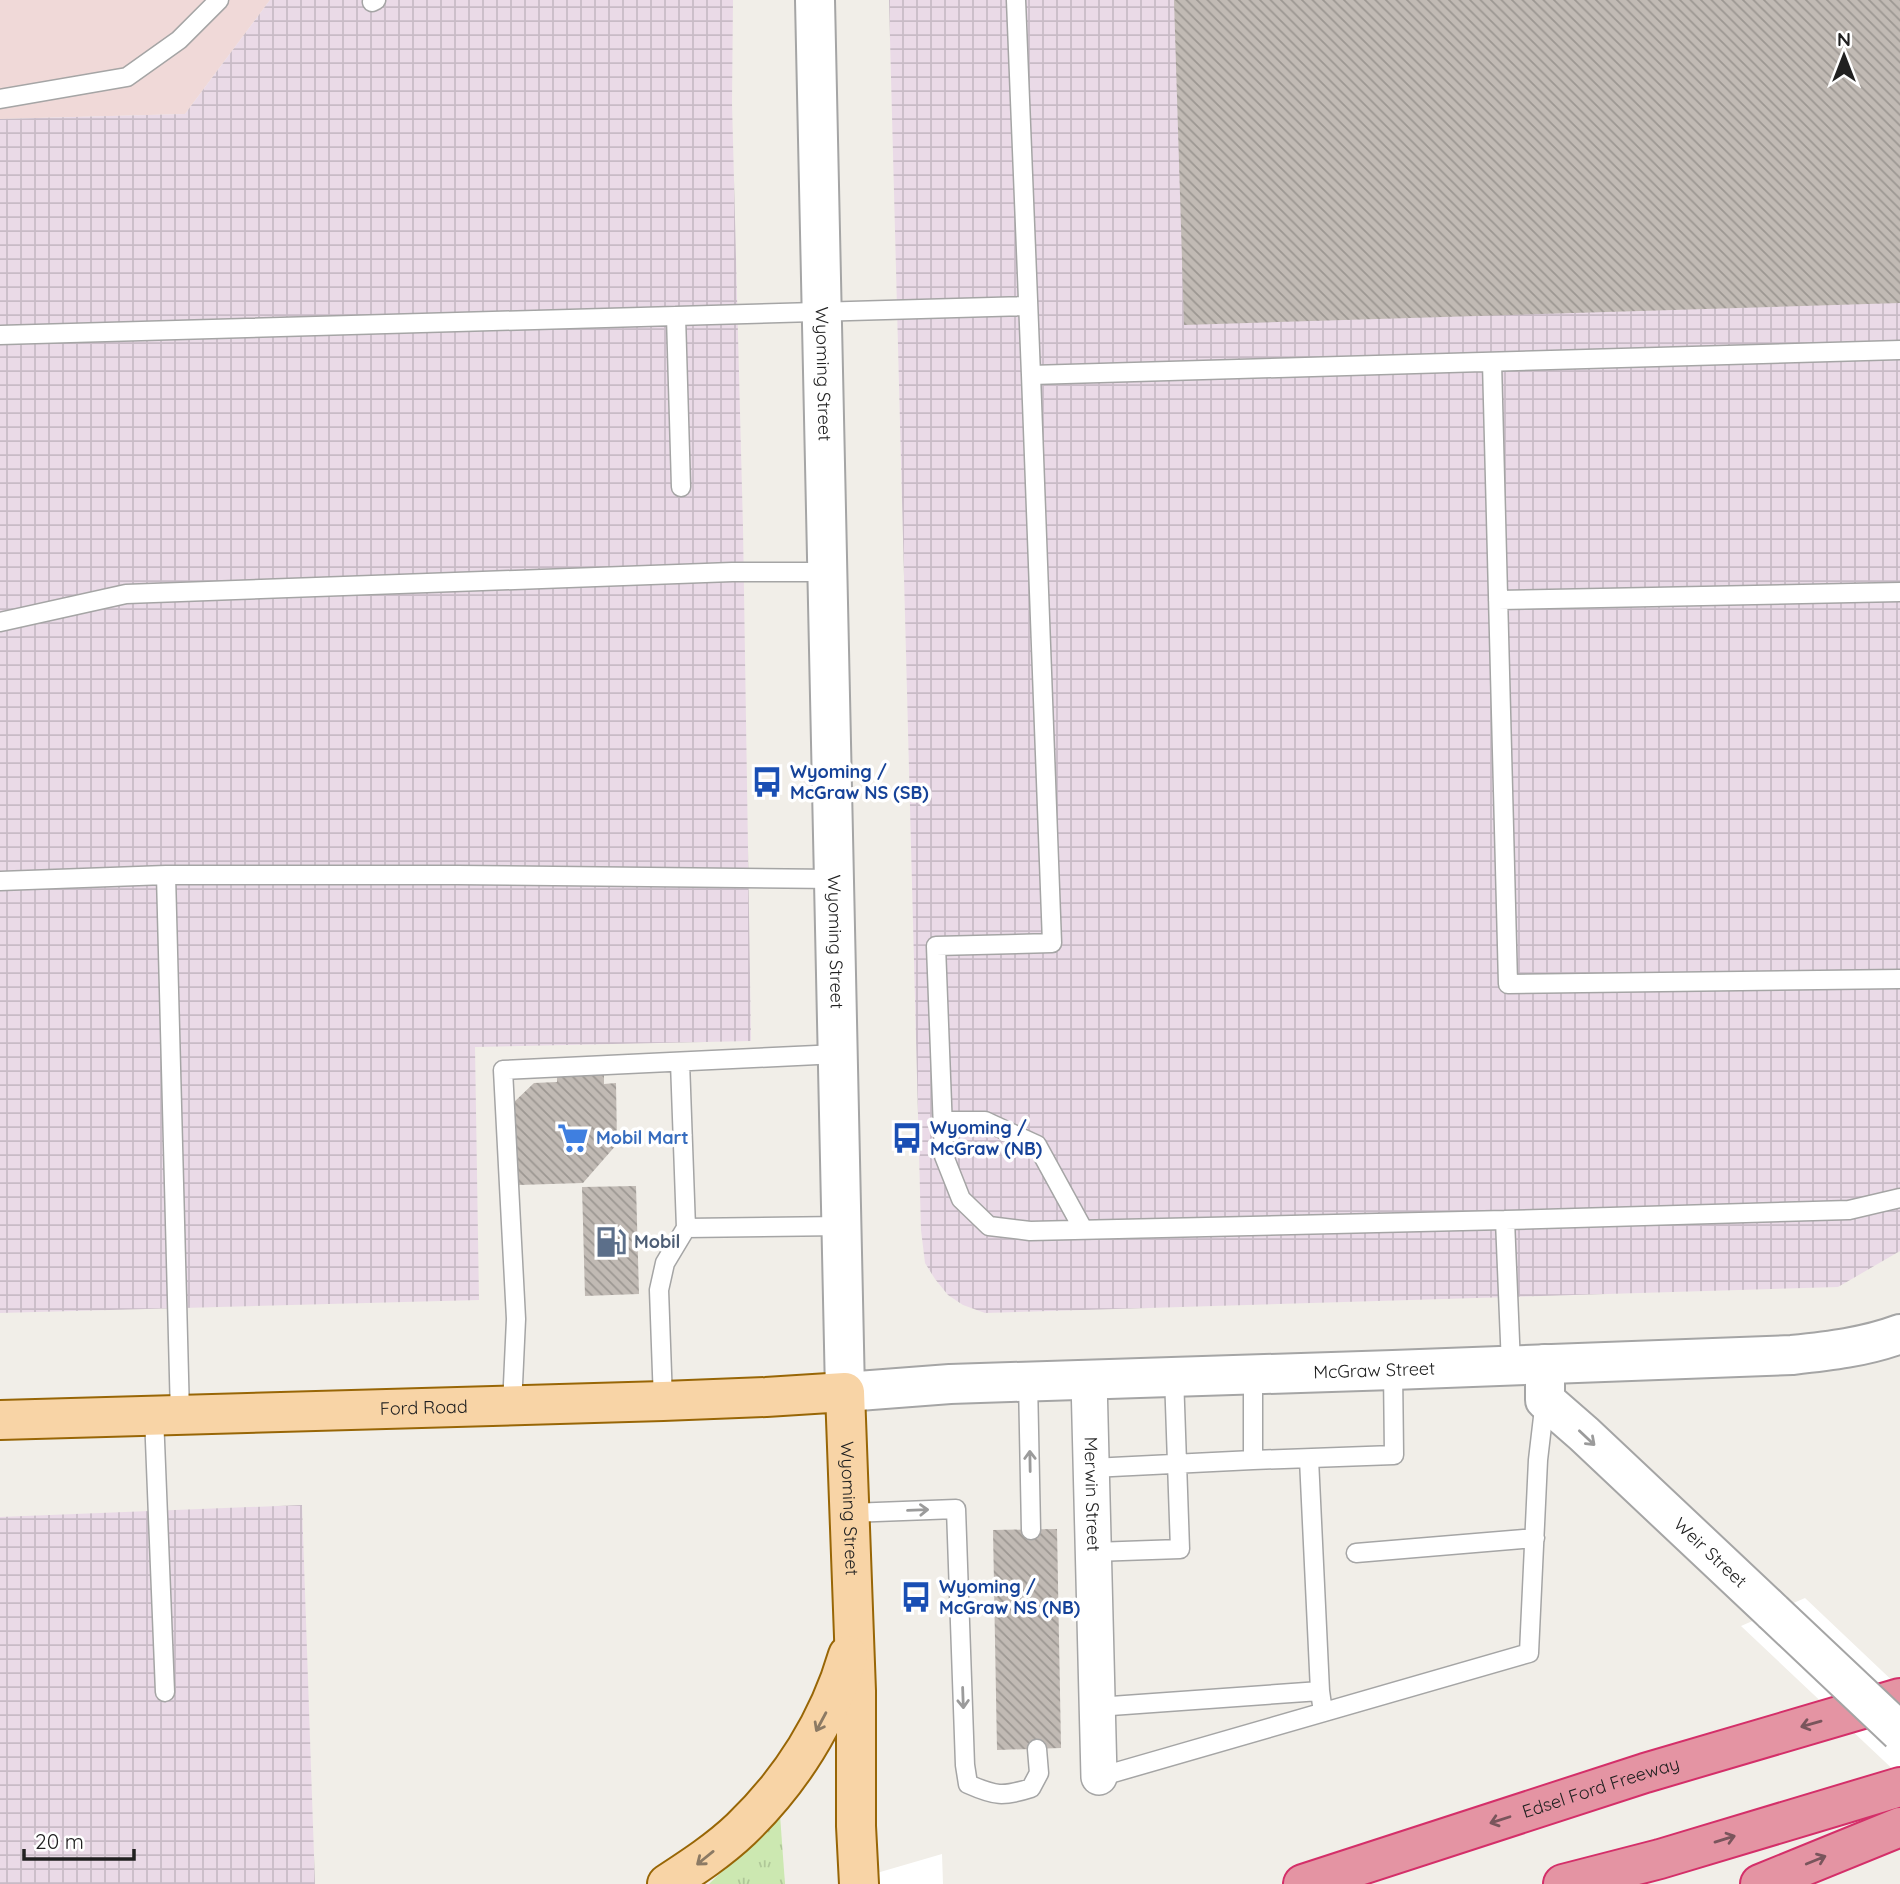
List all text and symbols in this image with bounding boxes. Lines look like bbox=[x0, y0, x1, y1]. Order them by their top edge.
north arrow bbox=[1809, 21, 1879, 91]
text: N bbox=[1837, 27, 1851, 51]
street label: Wyoming Street bbox=[811, 306, 837, 441]
place label: Wyoming / McGraw NS (SB) bbox=[790, 760, 929, 804]
bus stop icon: Wyoming / McGraw NS (SB) bbox=[750, 765, 784, 799]
street label: Wyoming Street bbox=[823, 874, 849, 1009]
place label: Wyoming / McGraw (NB) bbox=[930, 1116, 1042, 1160]
supermarket icon: Mobil Mart bbox=[556, 1121, 590, 1155]
bus stop icon: Wyoming / McGraw (NB) bbox=[890, 1121, 924, 1155]
place label: Mobil Mart bbox=[596, 1126, 689, 1149]
fuel station icon: Mobil bbox=[594, 1225, 628, 1259]
place label: Mobil bbox=[634, 1230, 680, 1253]
street label: McGraw Street bbox=[1313, 1356, 1436, 1384]
street label: Ford Road bbox=[380, 1395, 468, 1420]
one-way arrow bbox=[1578, 1429, 1595, 1446]
street label: Merwin Street bbox=[1079, 1436, 1105, 1552]
street label: Wyoming Street bbox=[836, 1441, 864, 1576]
one-way arrow bbox=[1023, 1450, 1037, 1473]
one-way arrow bbox=[906, 1504, 929, 1517]
street label: Weir Street bbox=[1669, 1512, 1752, 1592]
place label: Wyoming / McGraw NS (NB) bbox=[939, 1575, 1080, 1619]
bus stop icon: Wyoming / McGraw NS (NB) bbox=[899, 1580, 933, 1614]
one-way arrow bbox=[956, 1686, 969, 1709]
one-way arrow bbox=[813, 1712, 827, 1732]
one-way arrow bbox=[1800, 1719, 1822, 1732]
street label: Edsel Ford Freeway bbox=[1519, 1752, 1682, 1823]
one-way arrow bbox=[1489, 1814, 1511, 1827]
scale bar bbox=[24, 1818, 135, 1862]
text: 20 m bbox=[35, 1828, 84, 1854]
one-way arrow bbox=[1714, 1831, 1736, 1844]
one-way arrow bbox=[696, 1850, 714, 1866]
one-way arrow bbox=[1805, 1853, 1826, 1866]

